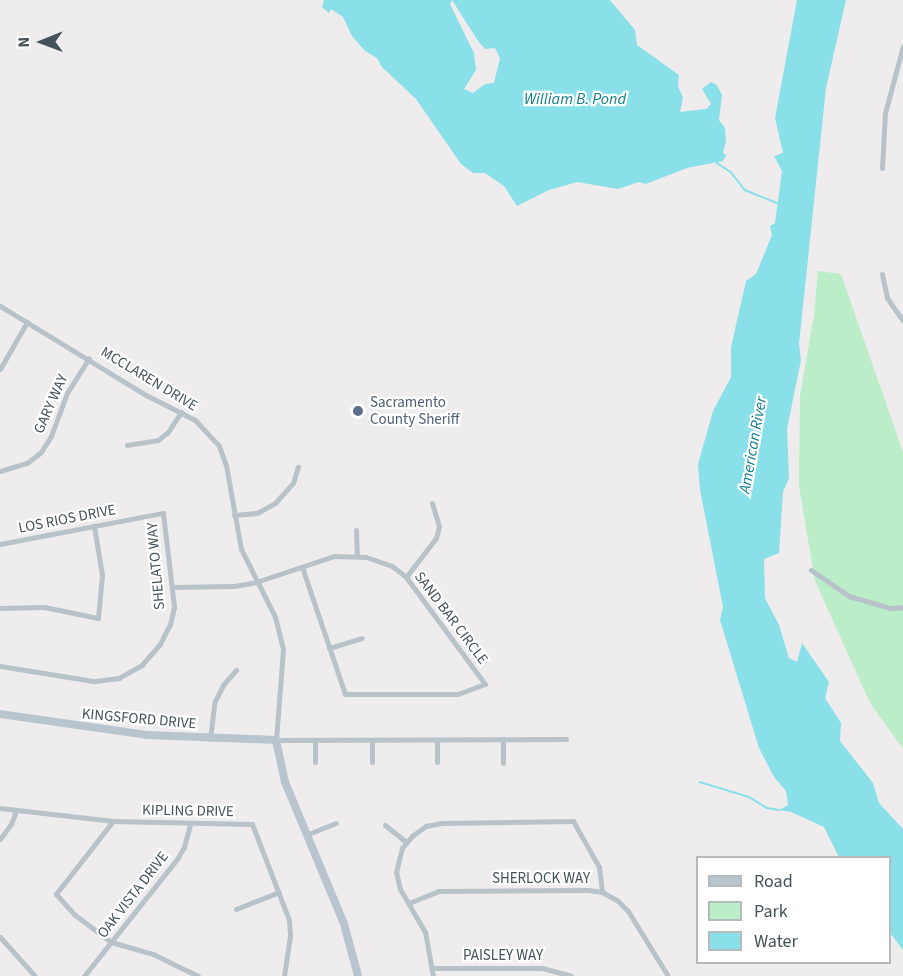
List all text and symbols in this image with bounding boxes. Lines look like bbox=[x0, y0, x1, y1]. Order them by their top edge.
north arrow bbox=[12, 12, 72, 72]
text: N bbox=[13, 37, 35, 48]
water label: William B. Pond bbox=[524, 89, 626, 109]
street label: MCCLAREN DRIVE bbox=[97, 343, 201, 415]
street label: GARY WAY bbox=[30, 372, 72, 436]
place label: Sacramento County Sheriff bbox=[370, 393, 459, 428]
water label: American River bbox=[735, 395, 771, 495]
marker: Sacramento County Sheriff bbox=[351, 404, 365, 418]
street label: LOS RIOS DRIVE bbox=[17, 501, 117, 537]
street label: SHELATO WAY bbox=[143, 521, 169, 611]
street label: SAND BAR CIRCLE bbox=[410, 568, 492, 668]
street label: KINGSFORD DRIVE bbox=[81, 705, 197, 733]
street label: KIPLING DRIVE bbox=[142, 801, 234, 821]
street label: OAK VISTA DRIVE bbox=[94, 848, 172, 942]
legend bbox=[696, 856, 891, 964]
text: Road bbox=[754, 869, 793, 894]
street label: SHERLOCK WAY bbox=[492, 870, 590, 888]
text: Park bbox=[754, 899, 788, 924]
text: Water bbox=[754, 929, 798, 954]
street label: PAISLEY WAY bbox=[463, 947, 543, 965]

